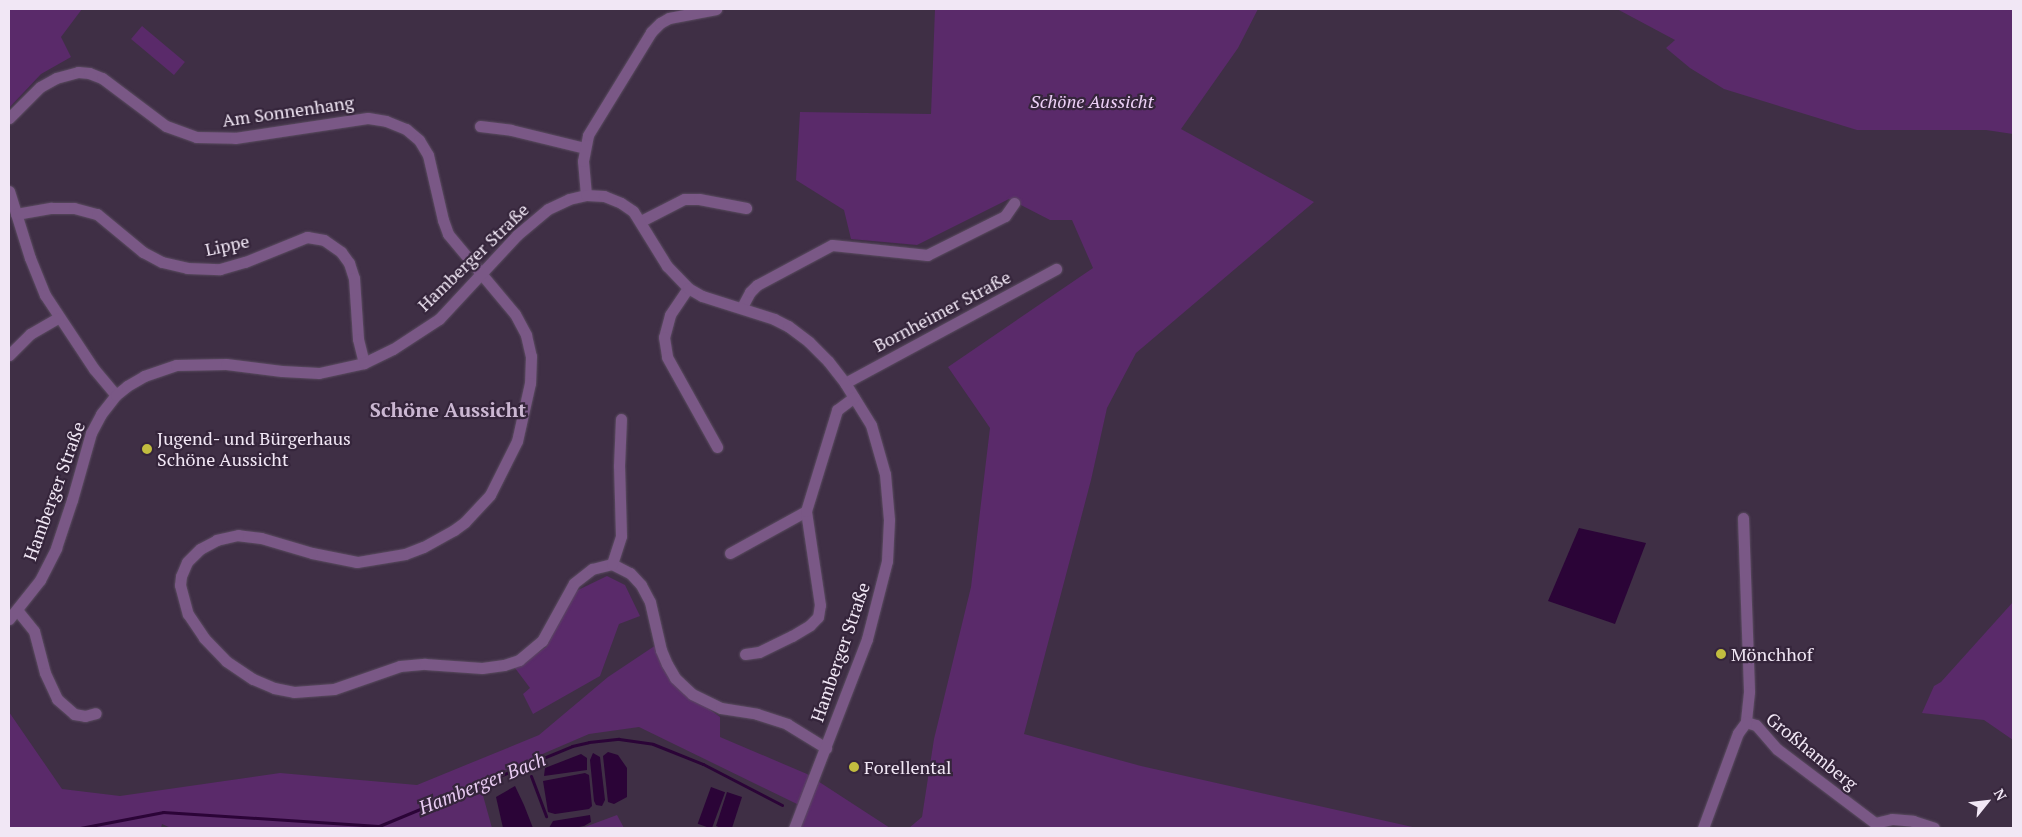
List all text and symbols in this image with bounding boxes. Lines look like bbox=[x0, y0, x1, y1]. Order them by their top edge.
park label: Schöne Aussicht bbox=[1030, 90, 1154, 112]
street label: Am Sonnenhang bbox=[221, 91, 355, 131]
street label: Hamberger Straße bbox=[413, 198, 533, 316]
street label: Lippe bbox=[203, 230, 251, 260]
street label: Bornheimer Straße bbox=[870, 266, 1014, 356]
district label: Schöne Aussicht bbox=[370, 397, 526, 421]
street label: Hamberger Straße bbox=[19, 419, 89, 563]
place label: Jugend- und Bürgerhaus Schöne Aussicht bbox=[157, 428, 352, 470]
marker: Jugend- und Bürgerhaus Schöne Aussicht bbox=[141, 443, 153, 455]
street label: Hamberger Straße bbox=[806, 579, 874, 725]
place label: Mönchhof bbox=[1731, 643, 1813, 665]
marker: Mönchhof bbox=[1715, 648, 1727, 660]
street label: Großhamberg bbox=[1762, 708, 1862, 794]
water label: Hamberger Bach bbox=[415, 747, 549, 819]
place label: Forellental bbox=[864, 756, 951, 778]
marker: Forellental bbox=[848, 761, 860, 773]
north arrow bbox=[1962, 777, 2012, 827]
text: N bbox=[1990, 785, 2011, 804]

